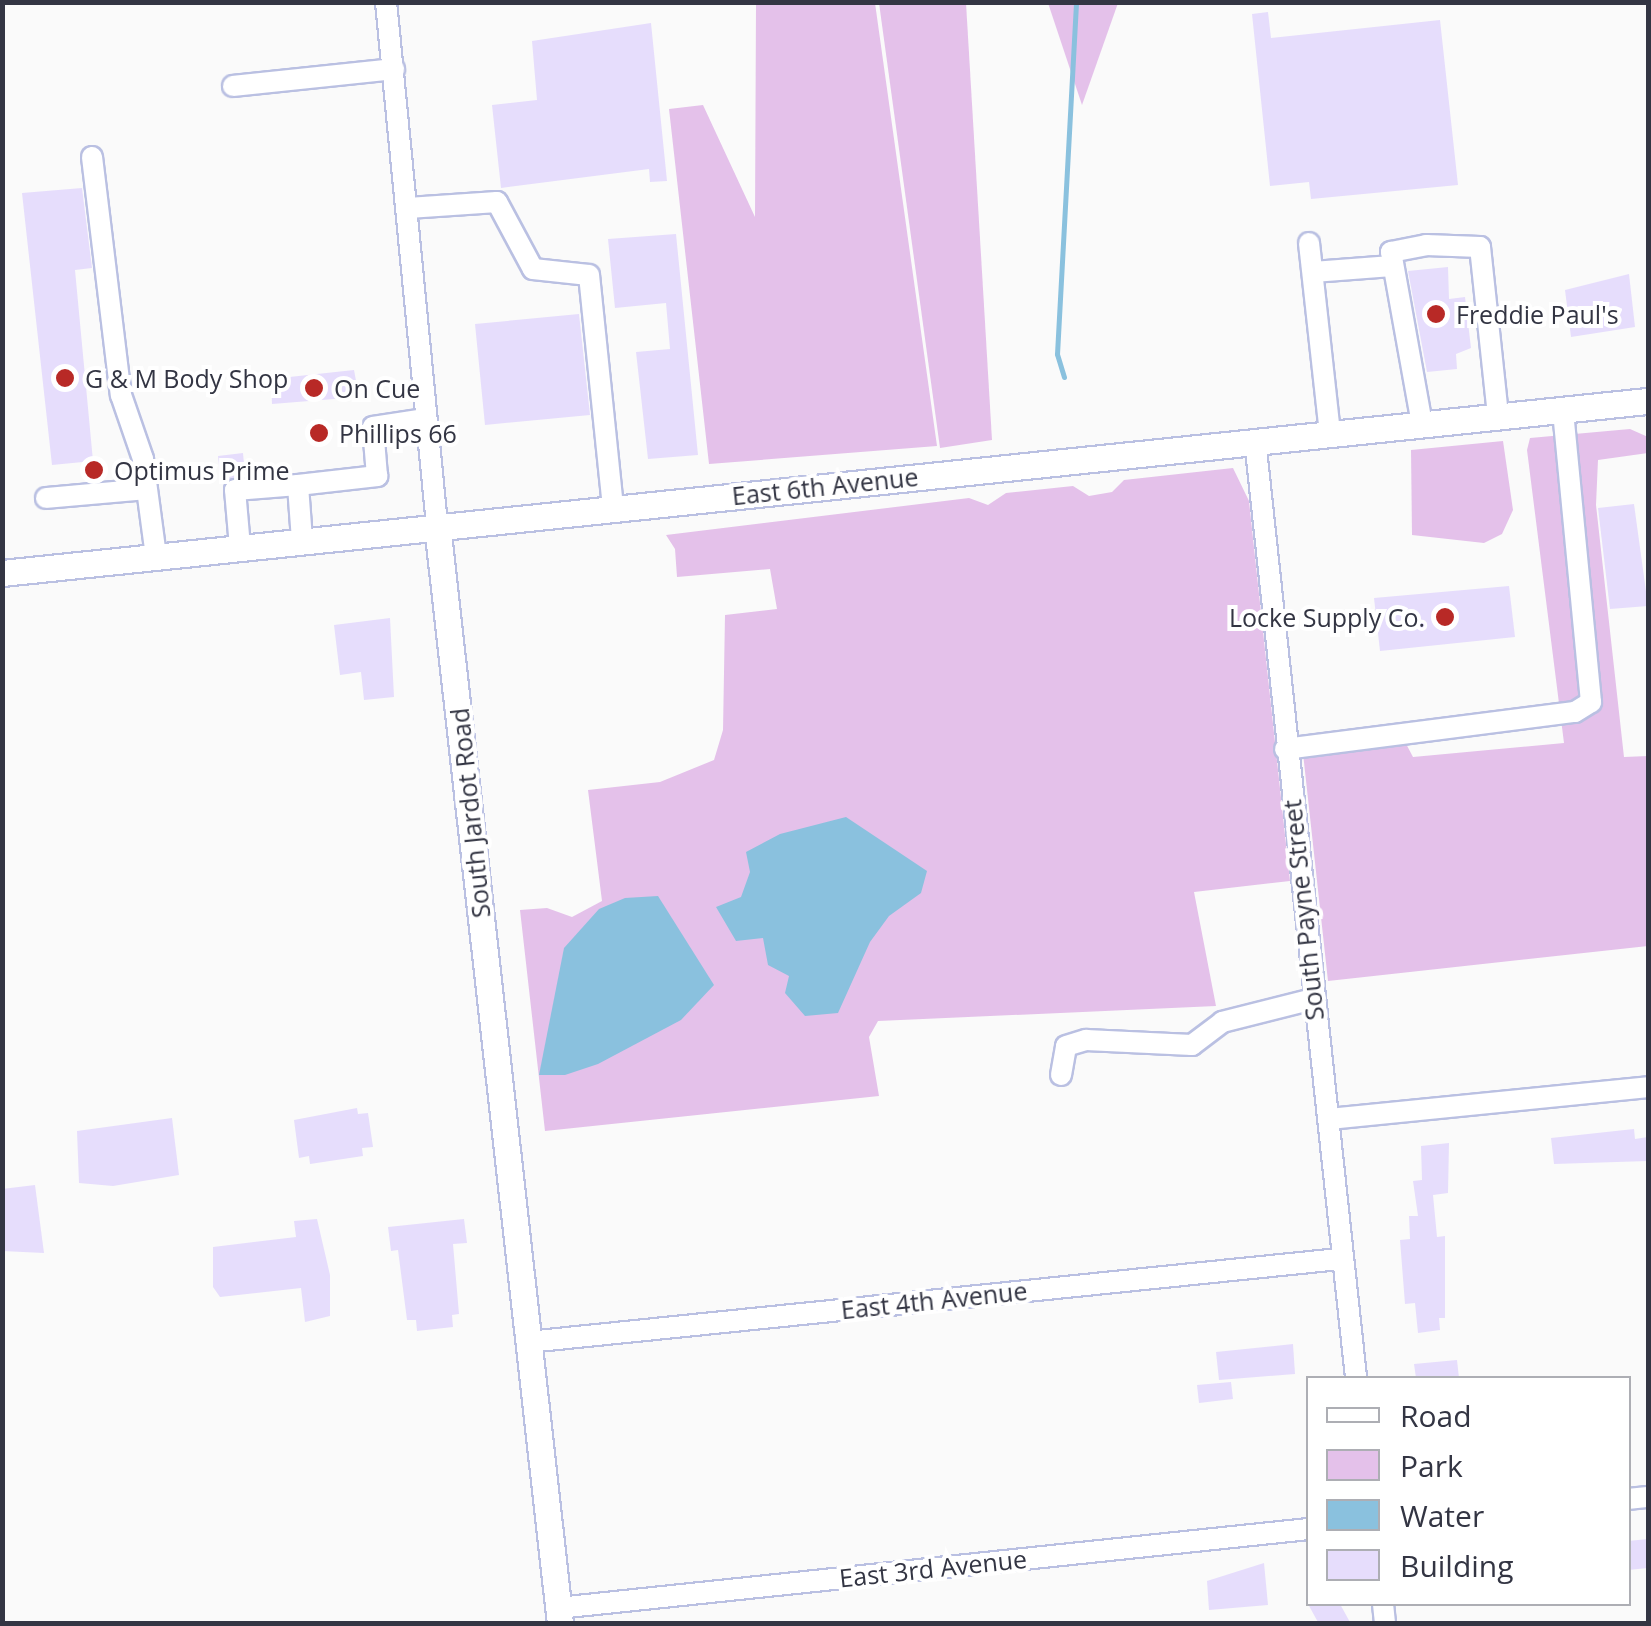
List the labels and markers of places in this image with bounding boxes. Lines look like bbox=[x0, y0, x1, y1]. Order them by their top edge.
place label: Freddie Paul's bbox=[1456, 299, 1619, 329]
marker: Freddie Paul's bbox=[1425, 303, 1447, 325]
place label: G & M Body Shop bbox=[85, 363, 288, 393]
marker: G & M Body Shop bbox=[54, 367, 76, 389]
place label: On Cue bbox=[334, 373, 420, 403]
marker: On Cue bbox=[303, 377, 325, 399]
place label: Phillips 66 bbox=[339, 418, 457, 448]
marker: Phillips 66 bbox=[308, 422, 330, 444]
place label: Optimus Prime bbox=[114, 455, 290, 485]
marker: Optimus Prime bbox=[83, 459, 105, 481]
place label: Locke Supply Co. bbox=[1229, 602, 1425, 632]
marker: Locke Supply Co. bbox=[1434, 606, 1456, 628]

